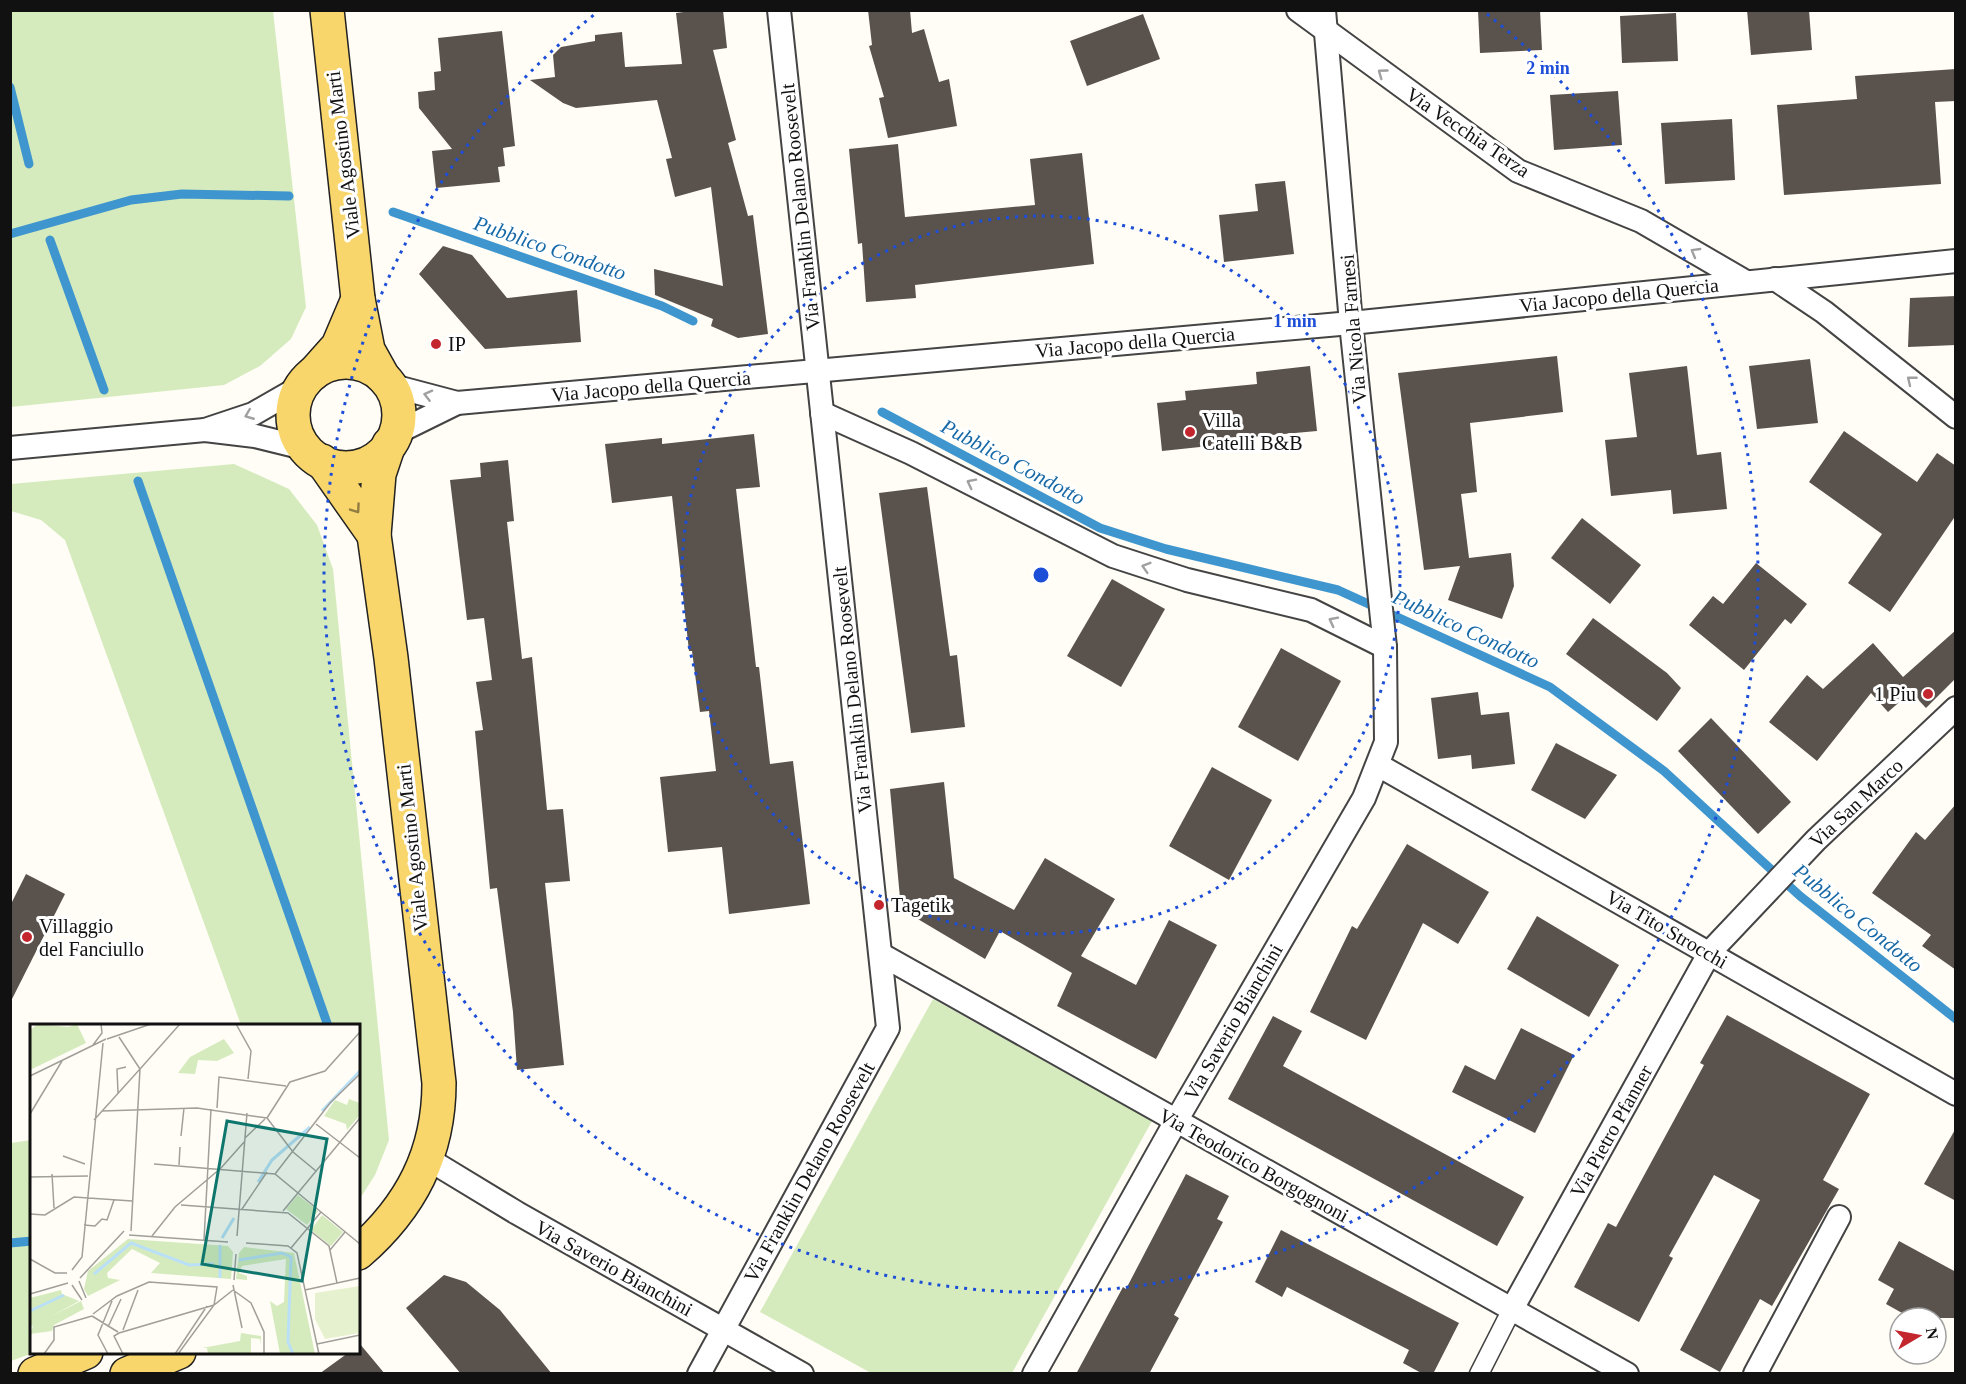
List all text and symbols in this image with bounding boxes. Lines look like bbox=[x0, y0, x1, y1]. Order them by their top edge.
text: 2 min bbox=[1526, 58, 1570, 78]
street label: Viale Agostino Marti bbox=[322, 69, 365, 240]
one-way arrow bbox=[1378, 69, 1389, 80]
street label: Via Franklin Delano Roosevelt bbox=[776, 82, 824, 332]
street label: Via Vecchia Terza bbox=[1402, 83, 1534, 182]
water label: Pubblico Condotto bbox=[470, 210, 629, 285]
one-way arrow bbox=[1691, 248, 1702, 260]
street label: Via Nicola Farnesi bbox=[1335, 253, 1370, 405]
street label: Via Jacopo della Quercia bbox=[1518, 274, 1720, 317]
text: 1 min bbox=[1273, 311, 1317, 331]
street label: Via Jacopo della Quercia bbox=[1034, 322, 1236, 363]
place label: IP bbox=[448, 333, 466, 355]
marker: IP bbox=[429, 337, 443, 351]
street label: Via Jacopo della Quercia bbox=[550, 366, 752, 407]
one-way arrow bbox=[1906, 376, 1917, 387]
one-way arrow bbox=[423, 390, 433, 403]
one-way arrow bbox=[244, 408, 255, 420]
place label: Villa Catelli B&B bbox=[1202, 409, 1303, 454]
water label: Pubblico Condotto bbox=[936, 414, 1089, 510]
marker: Villa Catelli B&B bbox=[1183, 425, 1197, 439]
one-way arrow bbox=[966, 478, 977, 490]
one-way arrow bbox=[349, 502, 360, 513]
one-way arrow bbox=[1141, 562, 1152, 574]
street label: Via Franklin Delano Roosevelt bbox=[828, 565, 876, 815]
centre of rings bbox=[1031, 565, 1051, 585]
water label: Pubblico Condotto bbox=[1388, 584, 1543, 674]
one-way arrow bbox=[1329, 617, 1340, 628]
place label: 1 Piu bbox=[1874, 683, 1916, 705]
marker: 1 Piu bbox=[1921, 687, 1935, 701]
street label: Via San Marco bbox=[1805, 754, 1907, 852]
street label: Viale Agostino Marti bbox=[392, 762, 433, 933]
water label: Pubblico Condotto bbox=[1788, 858, 1927, 977]
street label: Via Tito Strocchi bbox=[1602, 885, 1732, 973]
place label: Tagetik bbox=[891, 894, 951, 917]
marker: Tagetik bbox=[872, 898, 886, 912]
place label: Villaggio del Fanciullo bbox=[39, 915, 144, 960]
marker: Villaggio del Fanciullo bbox=[20, 930, 34, 944]
street label: Via Saverio Bianchini bbox=[1179, 940, 1287, 1104]
inset map bbox=[30, 1024, 360, 1354]
street label: Via Franklin Delano Roosevelt bbox=[739, 1058, 879, 1286]
street label: Via Pietro Pfanner bbox=[1566, 1061, 1657, 1201]
street label: Via Teodorico Borgognoni bbox=[1155, 1104, 1353, 1227]
street label: Via Saverio Bianchini bbox=[531, 1216, 697, 1321]
north arrow bbox=[1888, 1306, 1948, 1366]
text: N bbox=[1923, 1326, 1942, 1341]

